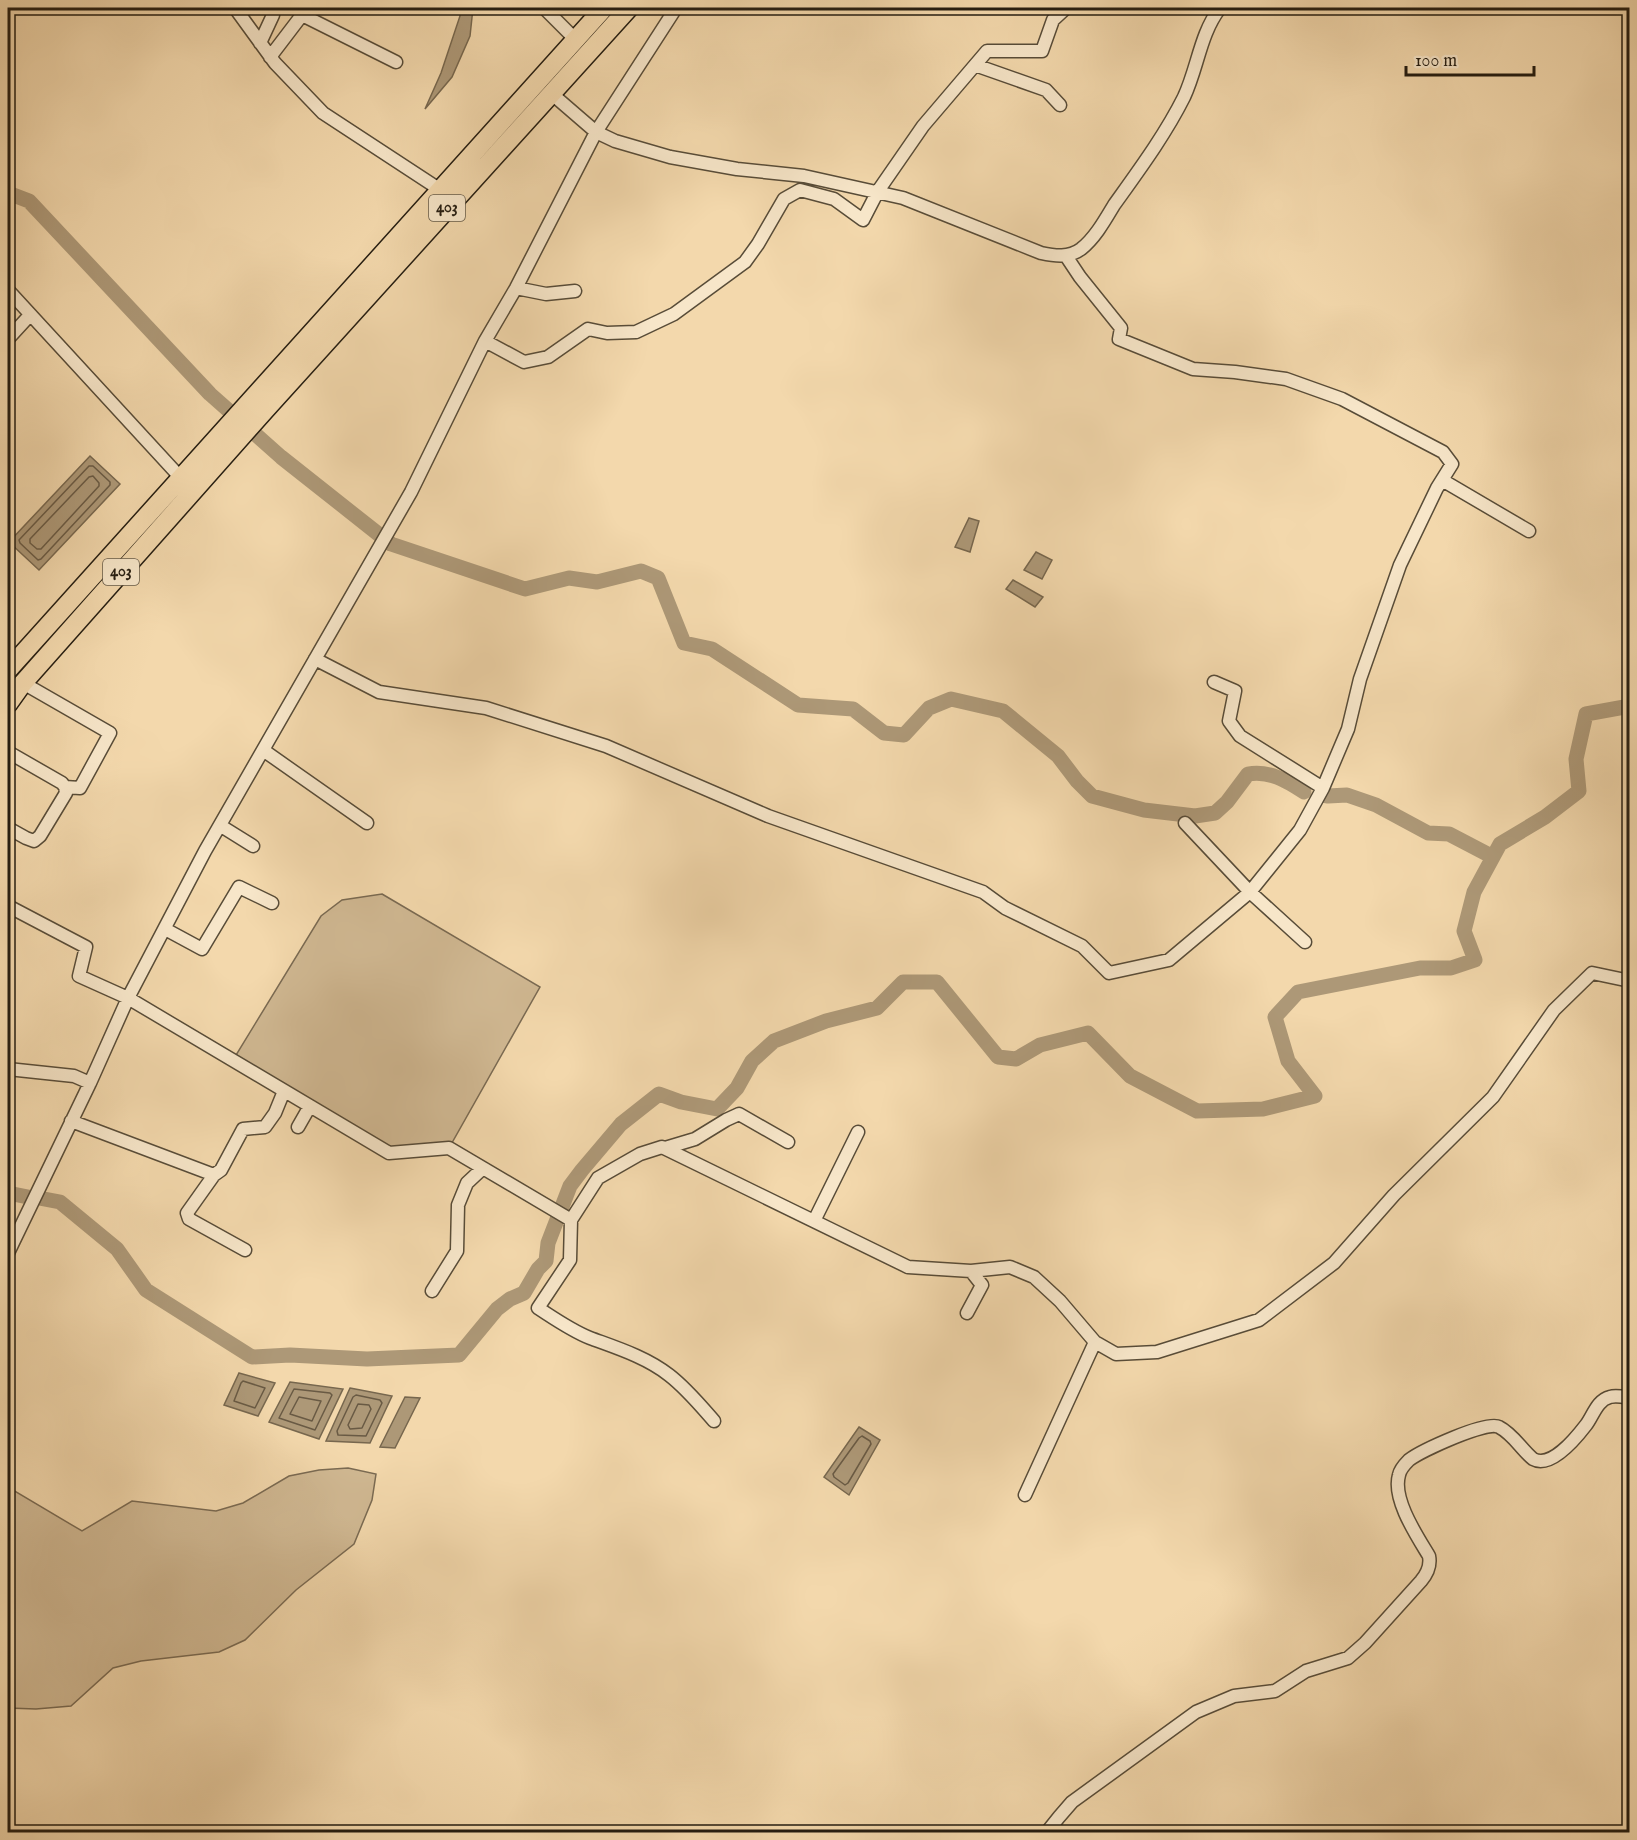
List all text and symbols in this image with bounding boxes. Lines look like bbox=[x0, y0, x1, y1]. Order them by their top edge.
scale bar bbox=[1406, 39, 1534, 77]
text: 100 m bbox=[1415, 50, 1457, 73]
road number: 403 bbox=[429, 195, 465, 221]
road number: 403 bbox=[103, 559, 139, 585]

